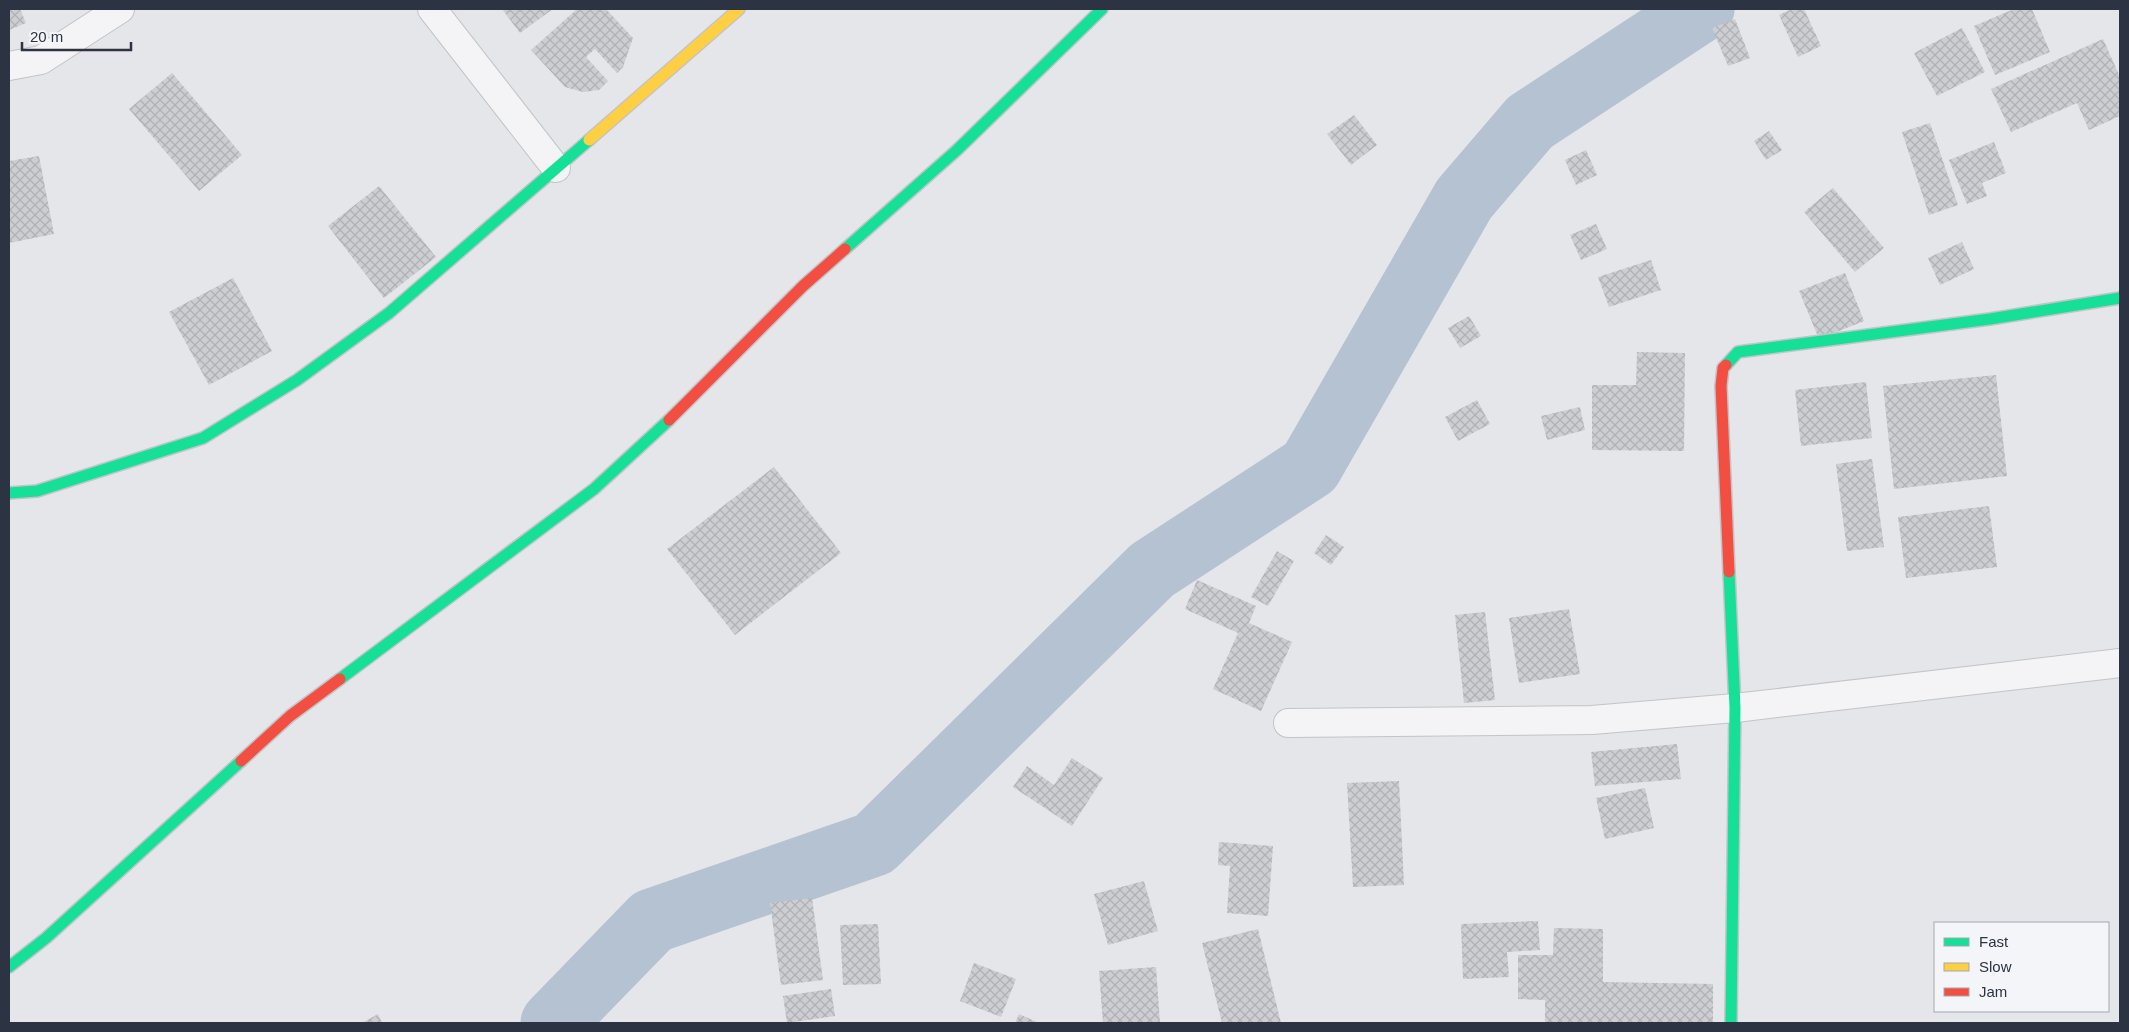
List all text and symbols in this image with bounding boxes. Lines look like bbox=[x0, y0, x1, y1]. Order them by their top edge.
scale bar bbox=[22, 20, 131, 52]
text: 20 m bbox=[30, 28, 63, 45]
legend bbox=[1934, 922, 2109, 1012]
text: Fast bbox=[1979, 933, 2009, 950]
text: Slow bbox=[1979, 958, 2012, 975]
text: Jam bbox=[1979, 983, 2007, 1000]

